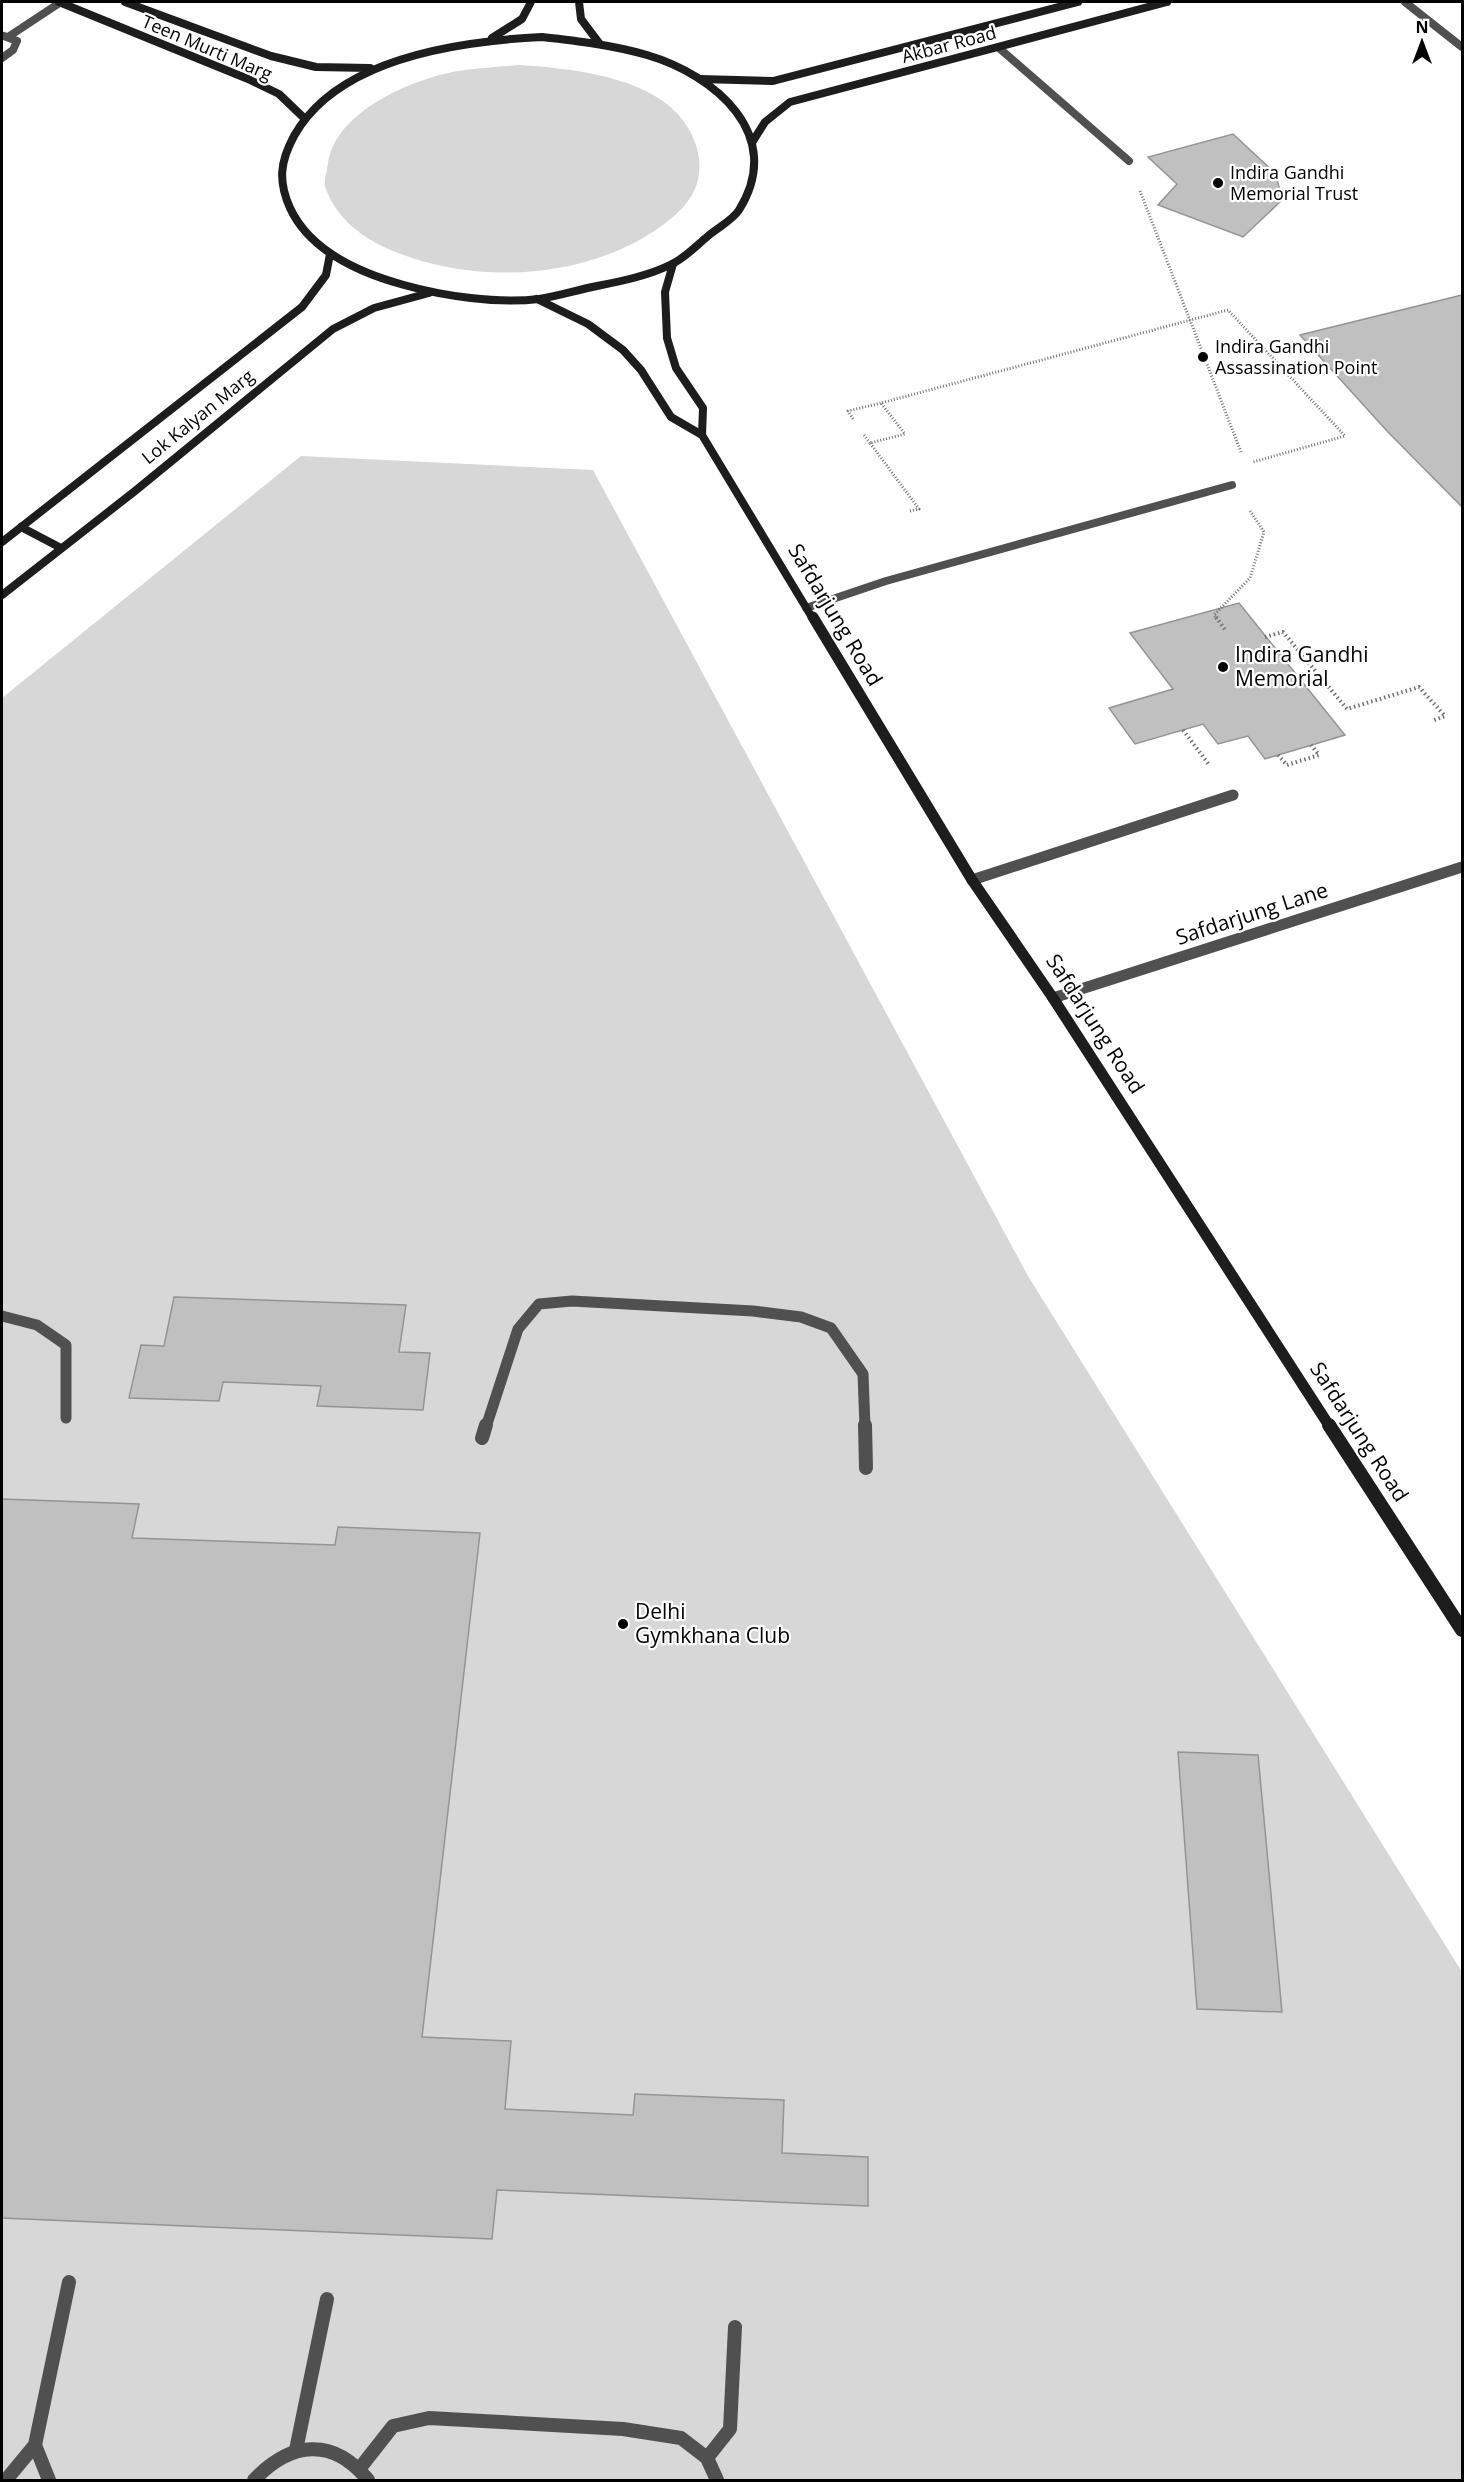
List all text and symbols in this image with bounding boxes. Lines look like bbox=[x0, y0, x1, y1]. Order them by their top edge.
street label: Teen Murti Marg bbox=[139, 9, 276, 85]
north arrow bbox=[1392, 12, 1452, 72]
text: N bbox=[1415, 16, 1429, 38]
street label: Akbar Road bbox=[899, 20, 999, 68]
place label: Indira Gandhi Memorial Trust bbox=[1230, 160, 1358, 205]
marker: Indira Gandhi Memorial Trust bbox=[1211, 176, 1225, 190]
place label: Indira Gandhi Assassination Point bbox=[1215, 334, 1377, 379]
marker: Indira Gandhi Assassination Point bbox=[1196, 350, 1210, 364]
street label: Lok Kalyan Marg bbox=[136, 363, 259, 469]
street label: Safdarjung Road bbox=[782, 538, 889, 691]
place label: Indira Gandhi Memorial bbox=[1235, 640, 1368, 692]
marker: Indira Gandhi Memorial bbox=[1216, 660, 1230, 674]
street label: Safdarjung Lane bbox=[1172, 875, 1331, 951]
street label: Safdarjung Road bbox=[1040, 948, 1152, 1099]
street label: Safdarjung Road bbox=[1304, 1356, 1416, 1507]
place label: Delhi Gymkhana Club bbox=[635, 1597, 790, 1649]
marker: Delhi Gymkhana Club bbox=[616, 1617, 630, 1631]

